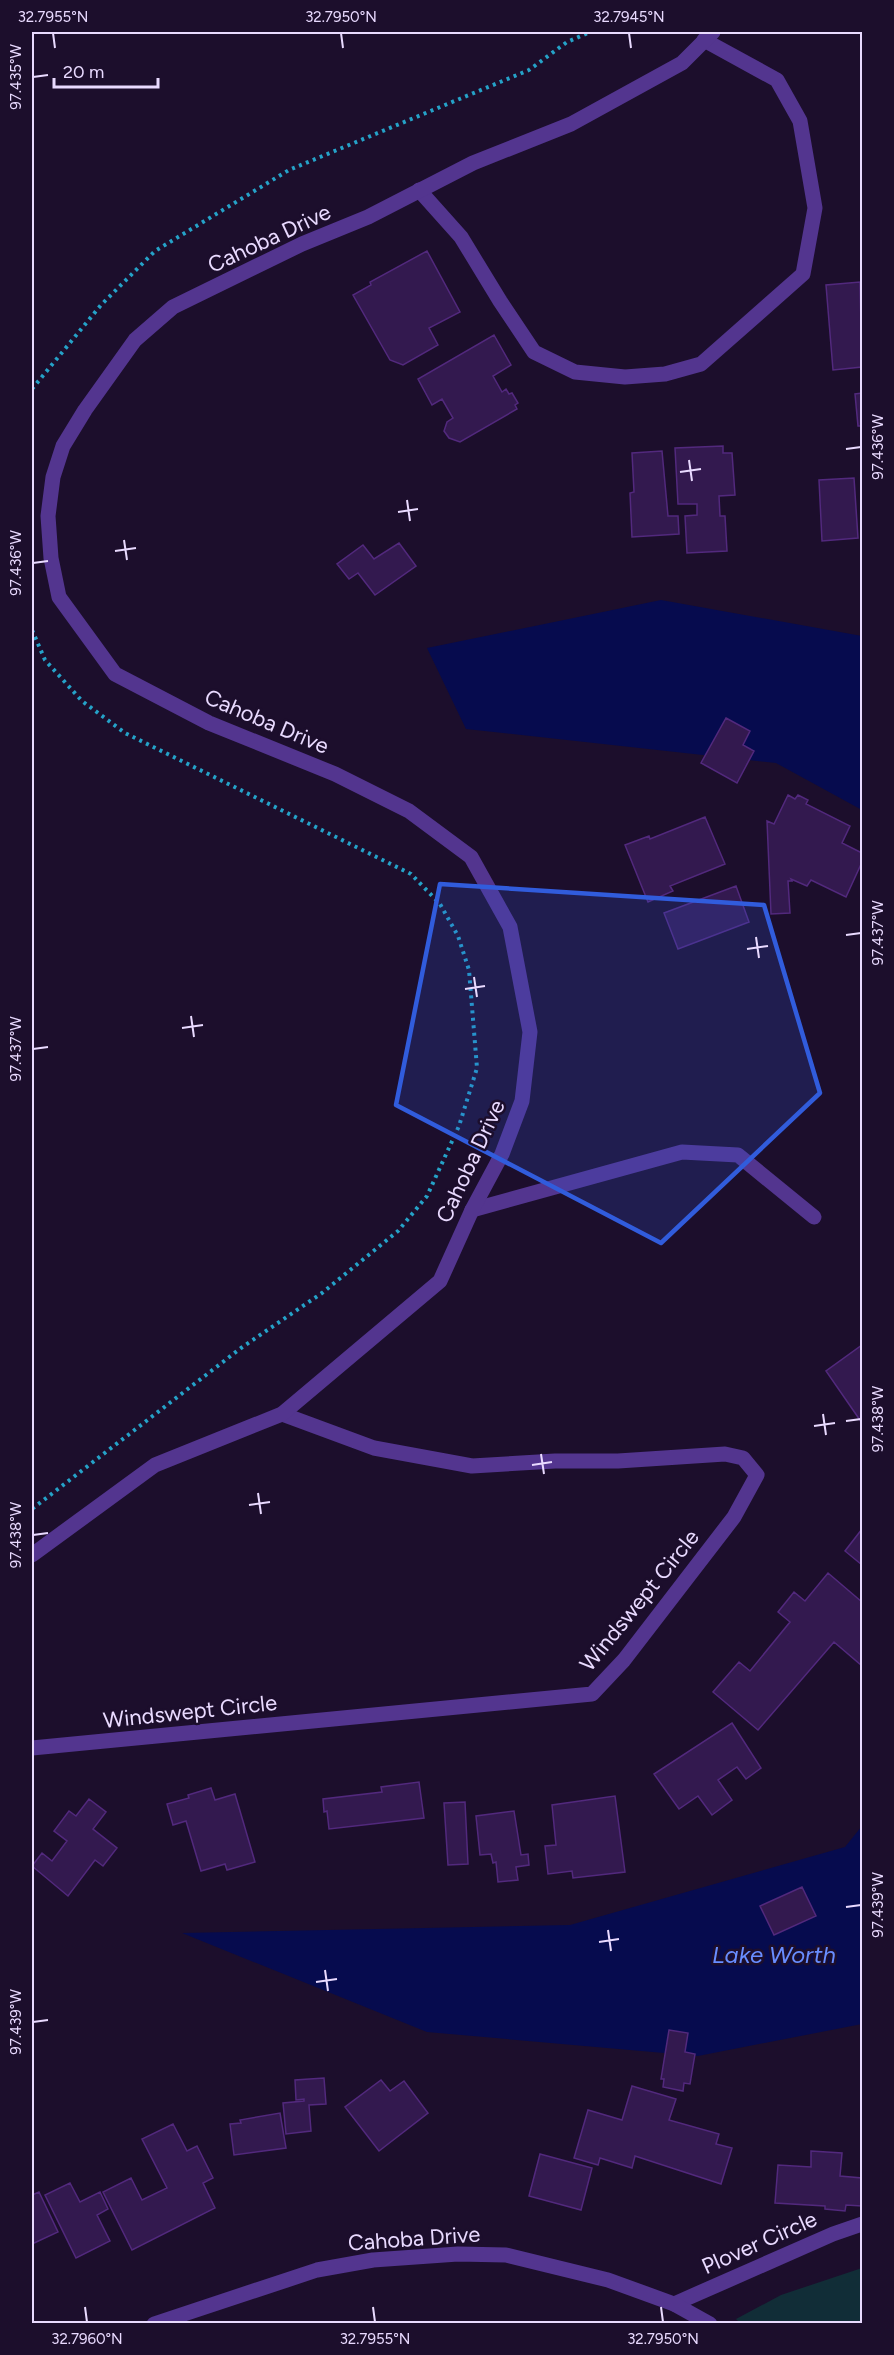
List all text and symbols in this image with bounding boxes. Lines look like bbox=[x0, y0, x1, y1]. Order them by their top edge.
text: 32.7955°N bbox=[18, 8, 88, 26]
text: 32.7950°N bbox=[305, 8, 377, 26]
text: 32.7945°N bbox=[593, 8, 665, 26]
text: 97.435°W bbox=[7, 44, 25, 110]
scale bar bbox=[54, 51, 158, 89]
text: 20 m bbox=[63, 61, 104, 83]
street label: Cahoba Drive bbox=[203, 198, 335, 279]
text: 97.436°W bbox=[869, 414, 887, 480]
text: 97.436°W bbox=[7, 530, 25, 596]
street label: Cahoba Drive bbox=[201, 683, 333, 760]
text: 97.437°W bbox=[869, 900, 887, 966]
text: 97.437°W bbox=[7, 1016, 25, 1082]
street label: Cahoba Drive bbox=[430, 1095, 511, 1227]
text: 97.438°W bbox=[869, 1385, 887, 1452]
text: 97.438°W bbox=[7, 1501, 25, 1568]
street label: Windswept Circle bbox=[574, 1524, 705, 1677]
street label: Windswept Circle bbox=[102, 1689, 278, 1734]
text: 97.439°W bbox=[869, 1872, 887, 1938]
water label: Lake Worth bbox=[712, 1940, 836, 1969]
text: 97.439°W bbox=[7, 1989, 25, 2055]
street label: Plover Circle bbox=[697, 2205, 821, 2280]
street label: Cahoba Drive bbox=[347, 2220, 481, 2257]
text: 32.7960°N bbox=[51, 2330, 123, 2348]
text: 32.7955°N bbox=[340, 2330, 410, 2348]
text: 32.7950°N bbox=[627, 2330, 699, 2348]

